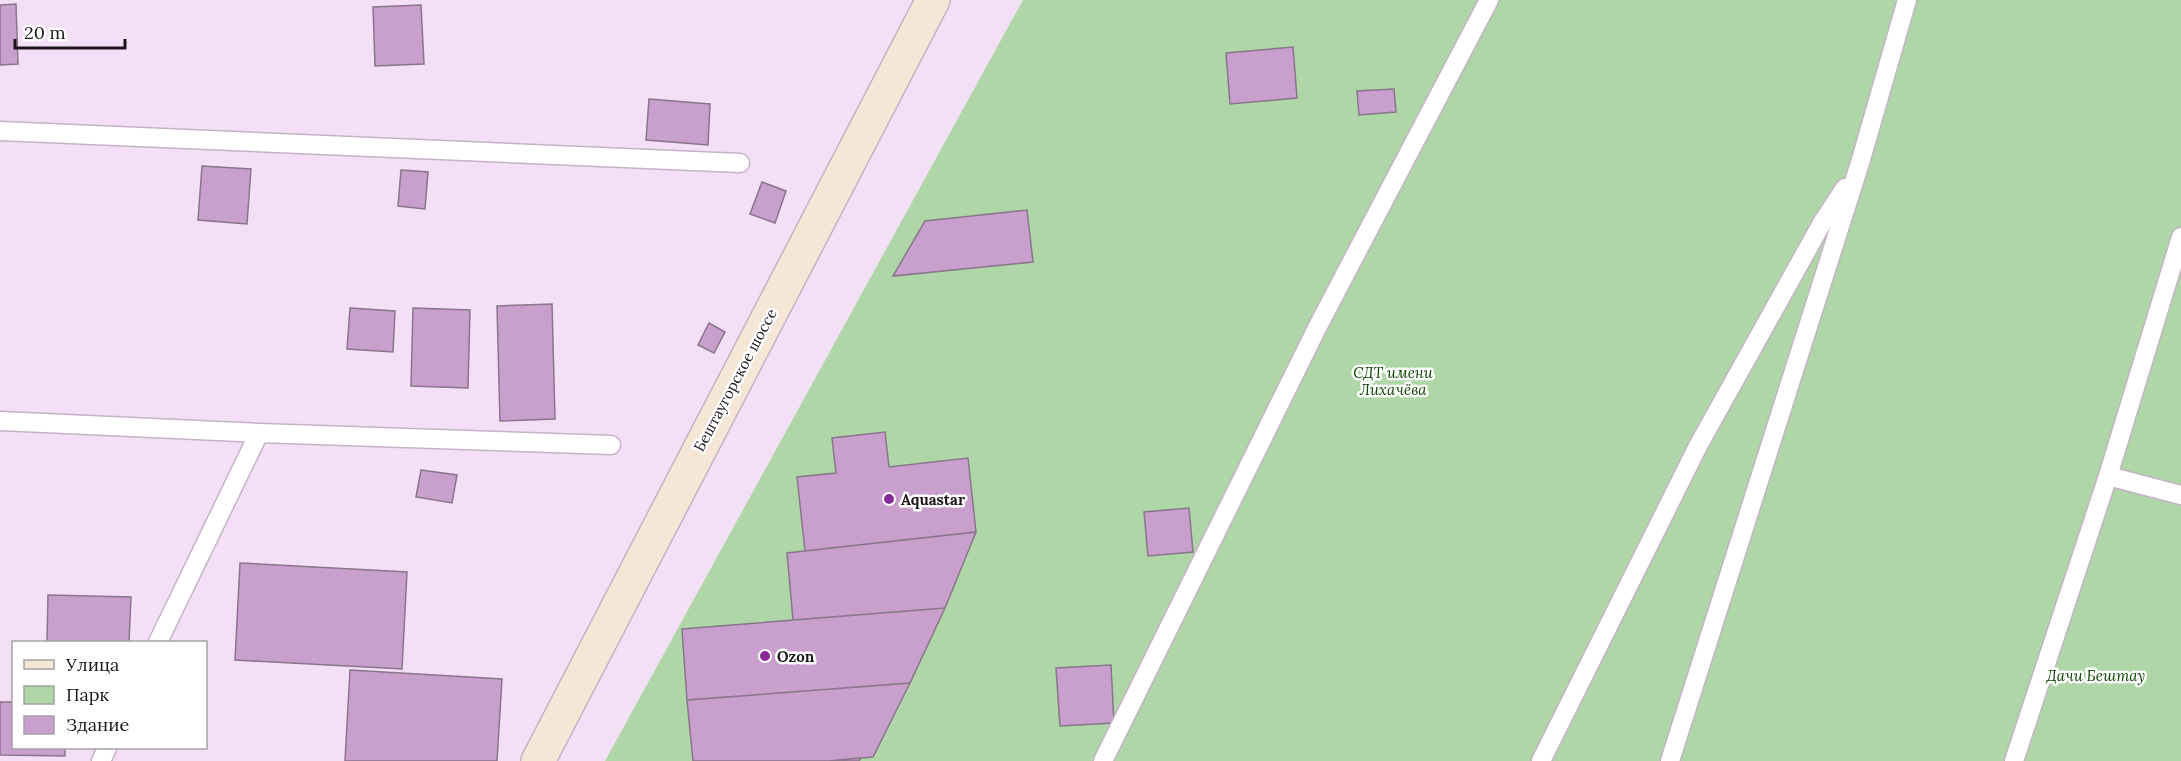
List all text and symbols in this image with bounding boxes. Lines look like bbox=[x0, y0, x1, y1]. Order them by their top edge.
scale bar bbox=[15, 12, 124, 50]
text: 20 m bbox=[24, 21, 66, 44]
street label: Бештаугорское шоссе bbox=[689, 305, 781, 455]
park label: СДТ имени Лихачёва bbox=[1353, 363, 1433, 399]
place label: Aquastar bbox=[901, 490, 966, 509]
marker: Aquastar bbox=[882, 492, 896, 506]
legend bbox=[12, 641, 207, 749]
place label: Ozon bbox=[777, 647, 815, 666]
marker: Ozon bbox=[758, 649, 772, 663]
text: Улица bbox=[65, 653, 119, 676]
park label: Дачи Бештау bbox=[2046, 666, 2145, 685]
text: Парк bbox=[66, 683, 110, 706]
text: Здание bbox=[66, 713, 129, 736]

